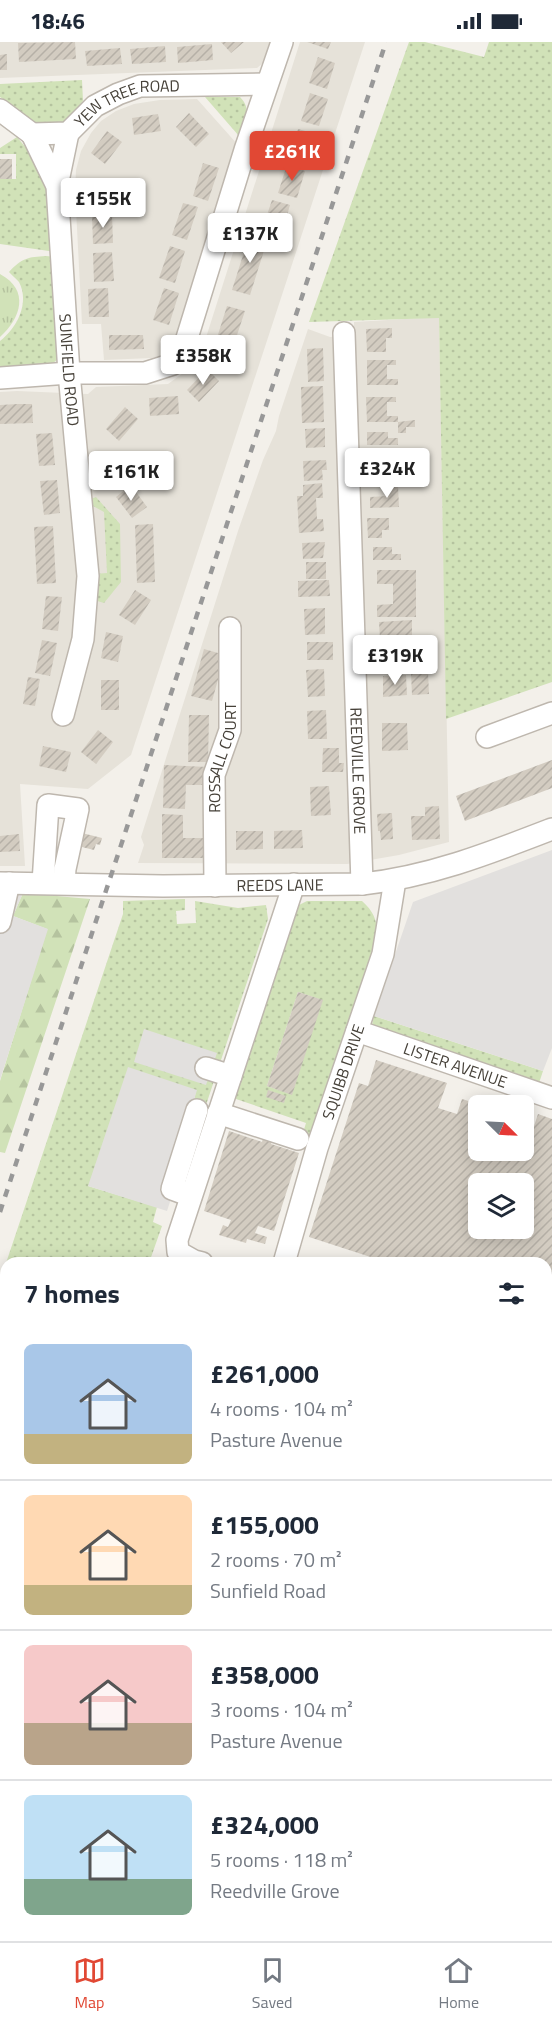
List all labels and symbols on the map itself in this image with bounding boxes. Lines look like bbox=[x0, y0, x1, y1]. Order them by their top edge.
street label: YEW TREE ROAD bbox=[68, 73, 180, 133]
pin: £261K bbox=[250, 131, 334, 182]
pin: £155K bbox=[61, 178, 145, 229]
pin: £137K bbox=[208, 213, 292, 264]
street label: SUNFIELD ROAD bbox=[53, 313, 86, 427]
pin: £358K bbox=[161, 335, 245, 386]
pin: £324K bbox=[345, 448, 429, 499]
pin: £161K bbox=[89, 451, 173, 502]
pin: £319K bbox=[353, 635, 437, 686]
street label: ROSSALL COURT bbox=[202, 701, 242, 813]
street label: REEDVILLE GROVE bbox=[344, 707, 372, 835]
street label: REEDS LANE bbox=[236, 872, 324, 897]
street label: SQUIBB DRIVE bbox=[316, 1021, 370, 1123]
street label: LISTER AVENUE bbox=[400, 1036, 511, 1094]
north arrow bbox=[468, 1095, 534, 1161]

